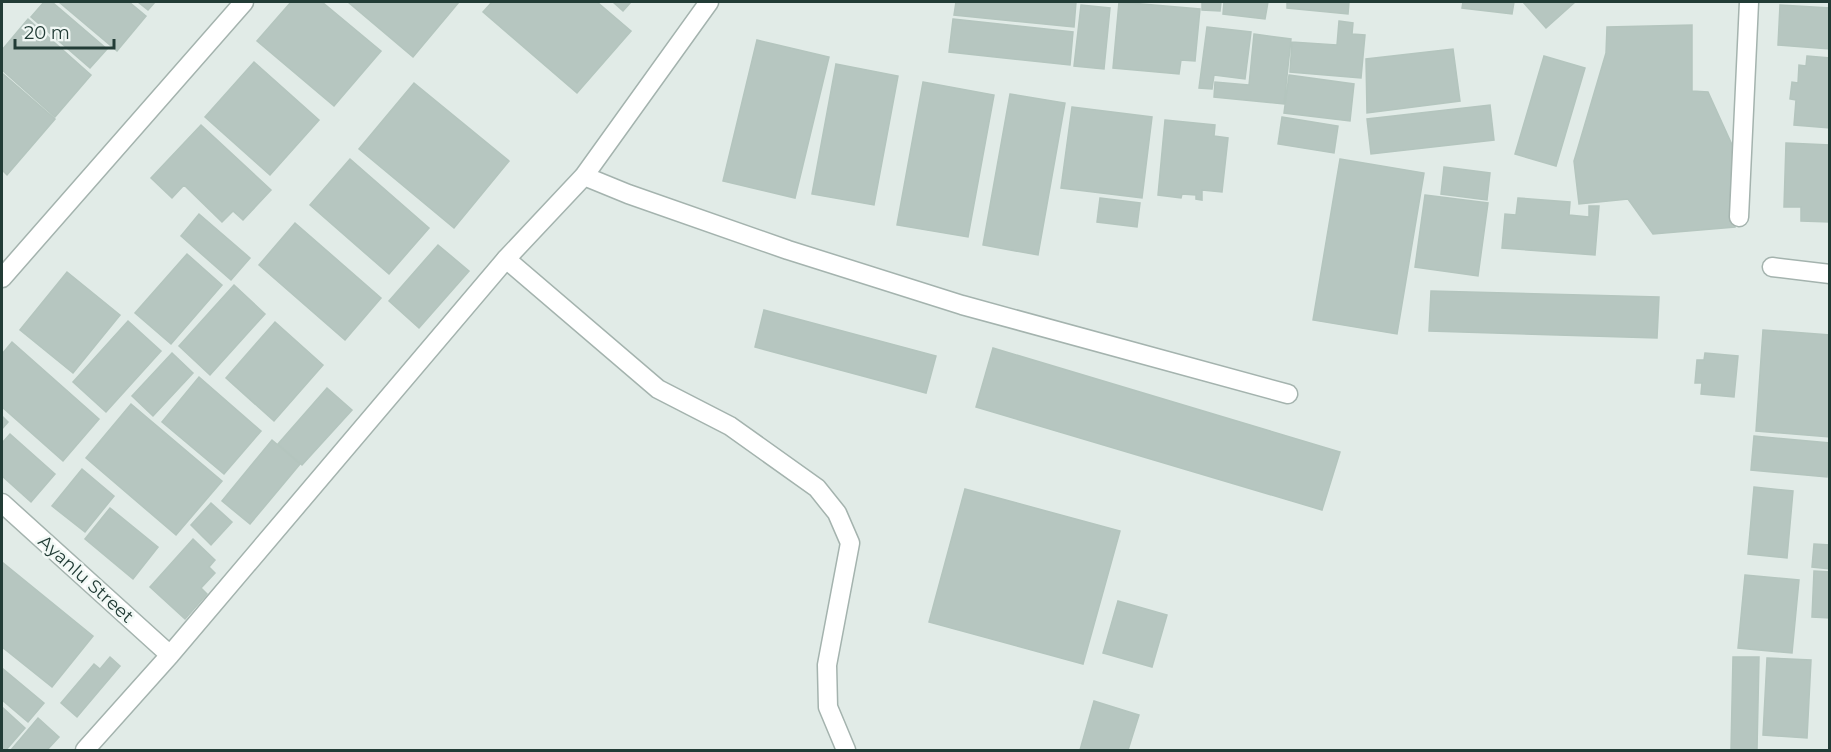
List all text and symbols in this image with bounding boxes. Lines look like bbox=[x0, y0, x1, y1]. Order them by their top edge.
scale bar bbox=[15, 12, 114, 50]
text: 20 m bbox=[24, 22, 70, 44]
street label: Ayanlu Street bbox=[34, 530, 138, 628]

